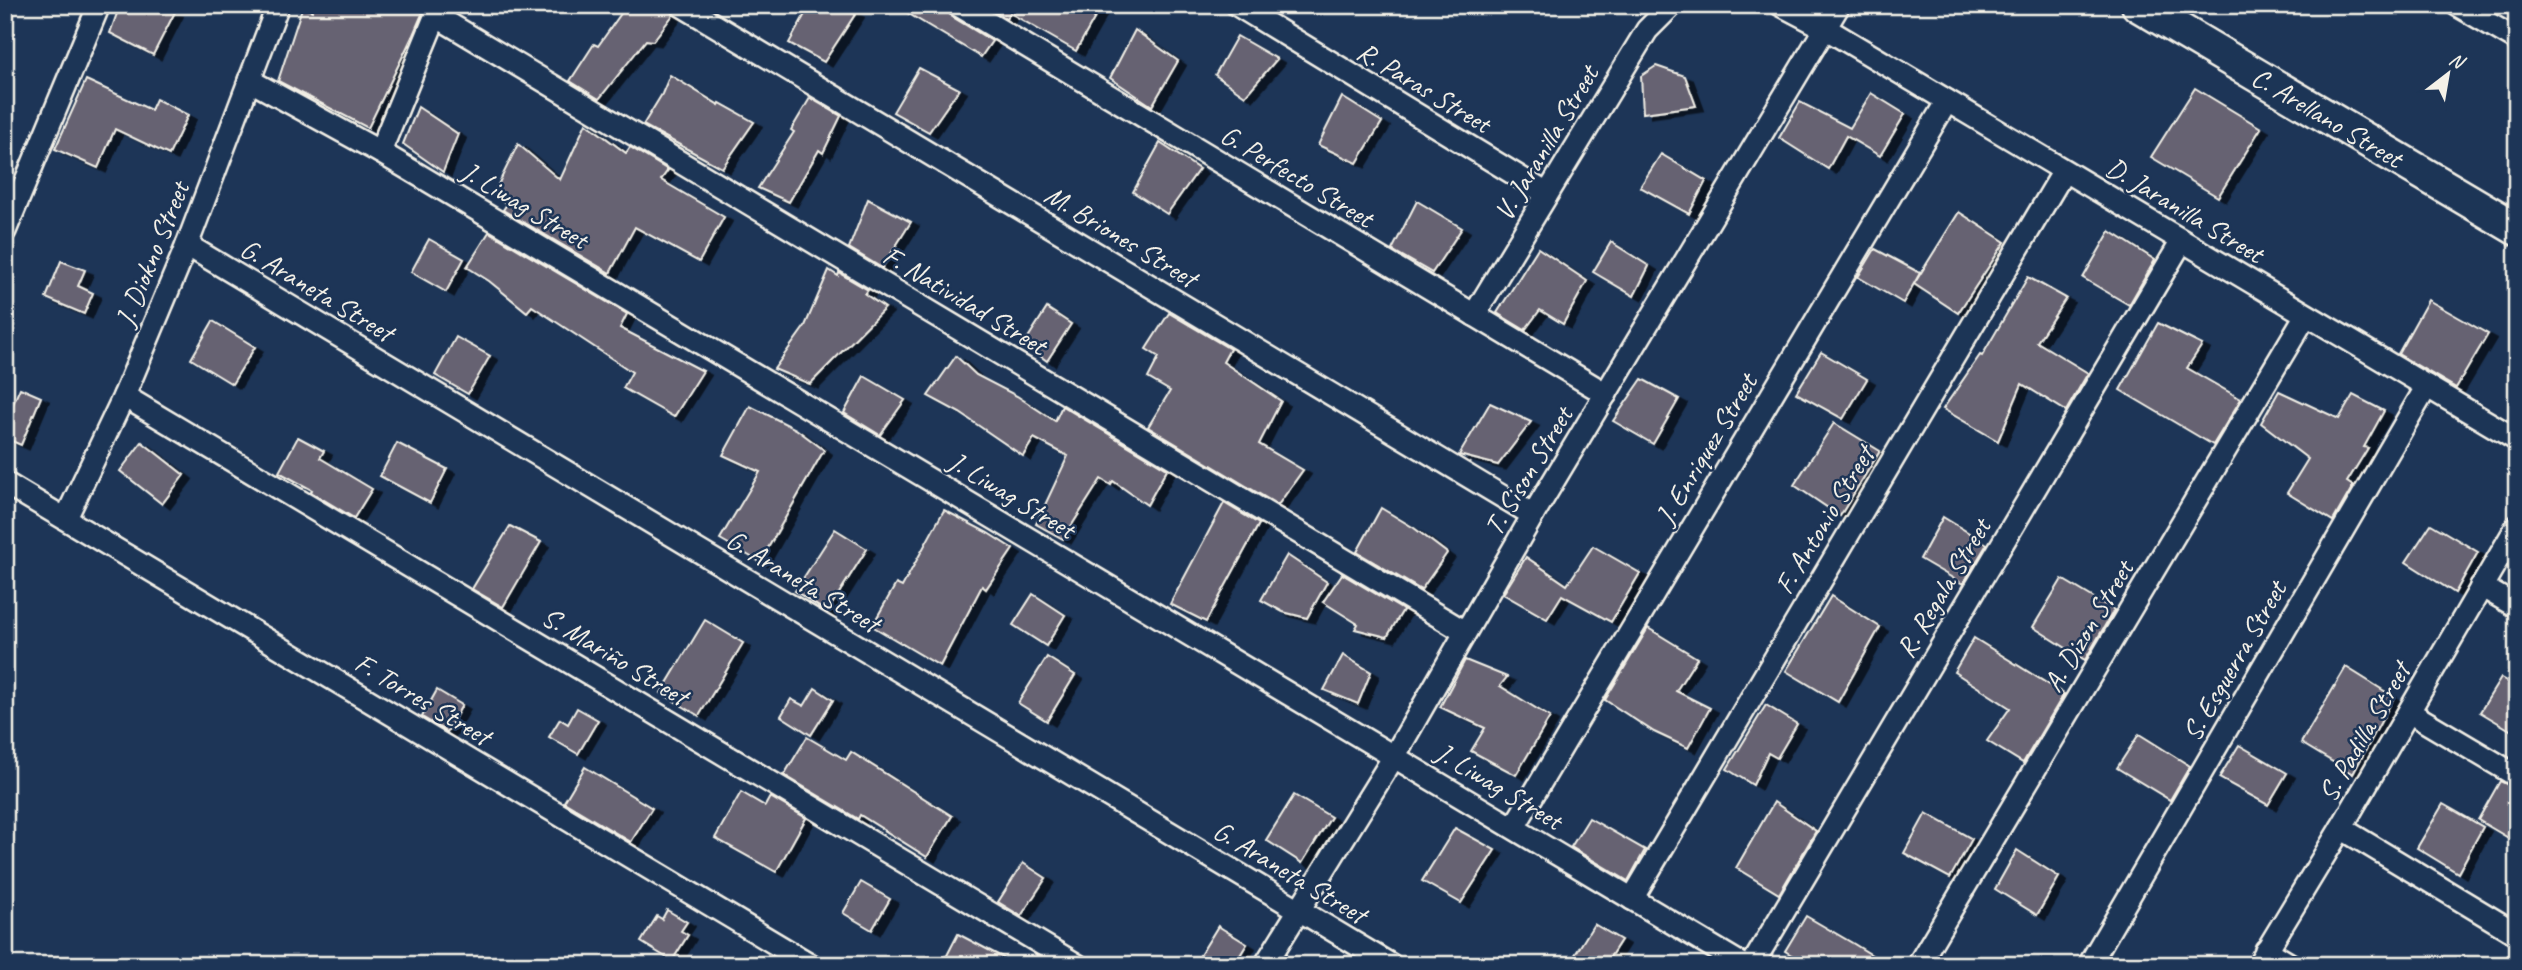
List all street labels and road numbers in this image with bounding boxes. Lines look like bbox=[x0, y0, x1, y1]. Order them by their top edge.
street label: R. Paras Street bbox=[1351, 33, 1499, 142]
street label: V. Jaranilla Street bbox=[1486, 57, 1607, 227]
street label: C. Arellano Street bbox=[2246, 59, 2411, 176]
street label: G. Perfecto Street bbox=[1214, 117, 1382, 237]
street label: D. Jaranilla Street bbox=[2100, 149, 2272, 272]
street label: J. Liwag Street bbox=[454, 153, 597, 258]
street label: J. Diokno Street bbox=[106, 174, 198, 333]
street label: M. Briones Street bbox=[1039, 177, 1207, 297]
street label: G. Araneta Street bbox=[234, 231, 403, 351]
street label: F. Natividad Street bbox=[877, 237, 1055, 364]
street label: J. Enriquez Street bbox=[1646, 365, 1766, 532]
street label: T. Sison Street bbox=[1476, 398, 1581, 542]
street label: F. Antonio Street bbox=[1766, 437, 1884, 600]
street label: J. Liwag Street bbox=[941, 443, 1084, 548]
street label: R. Regala Street bbox=[1888, 510, 2000, 664]
street label: G. Araneta Street bbox=[720, 522, 889, 642]
street label: A. Dizon Street bbox=[2035, 552, 2142, 698]
street label: S. Esguerra Street bbox=[2174, 573, 2295, 747]
street label: S. Mariño Street bbox=[536, 599, 697, 715]
street label: F. Torres Street bbox=[349, 645, 500, 755]
street label: S. Padilla Street bbox=[2310, 653, 2420, 808]
street label: J. Liwag Street bbox=[1428, 734, 1571, 839]
street label: G. Araneta Street bbox=[1207, 813, 1376, 933]

